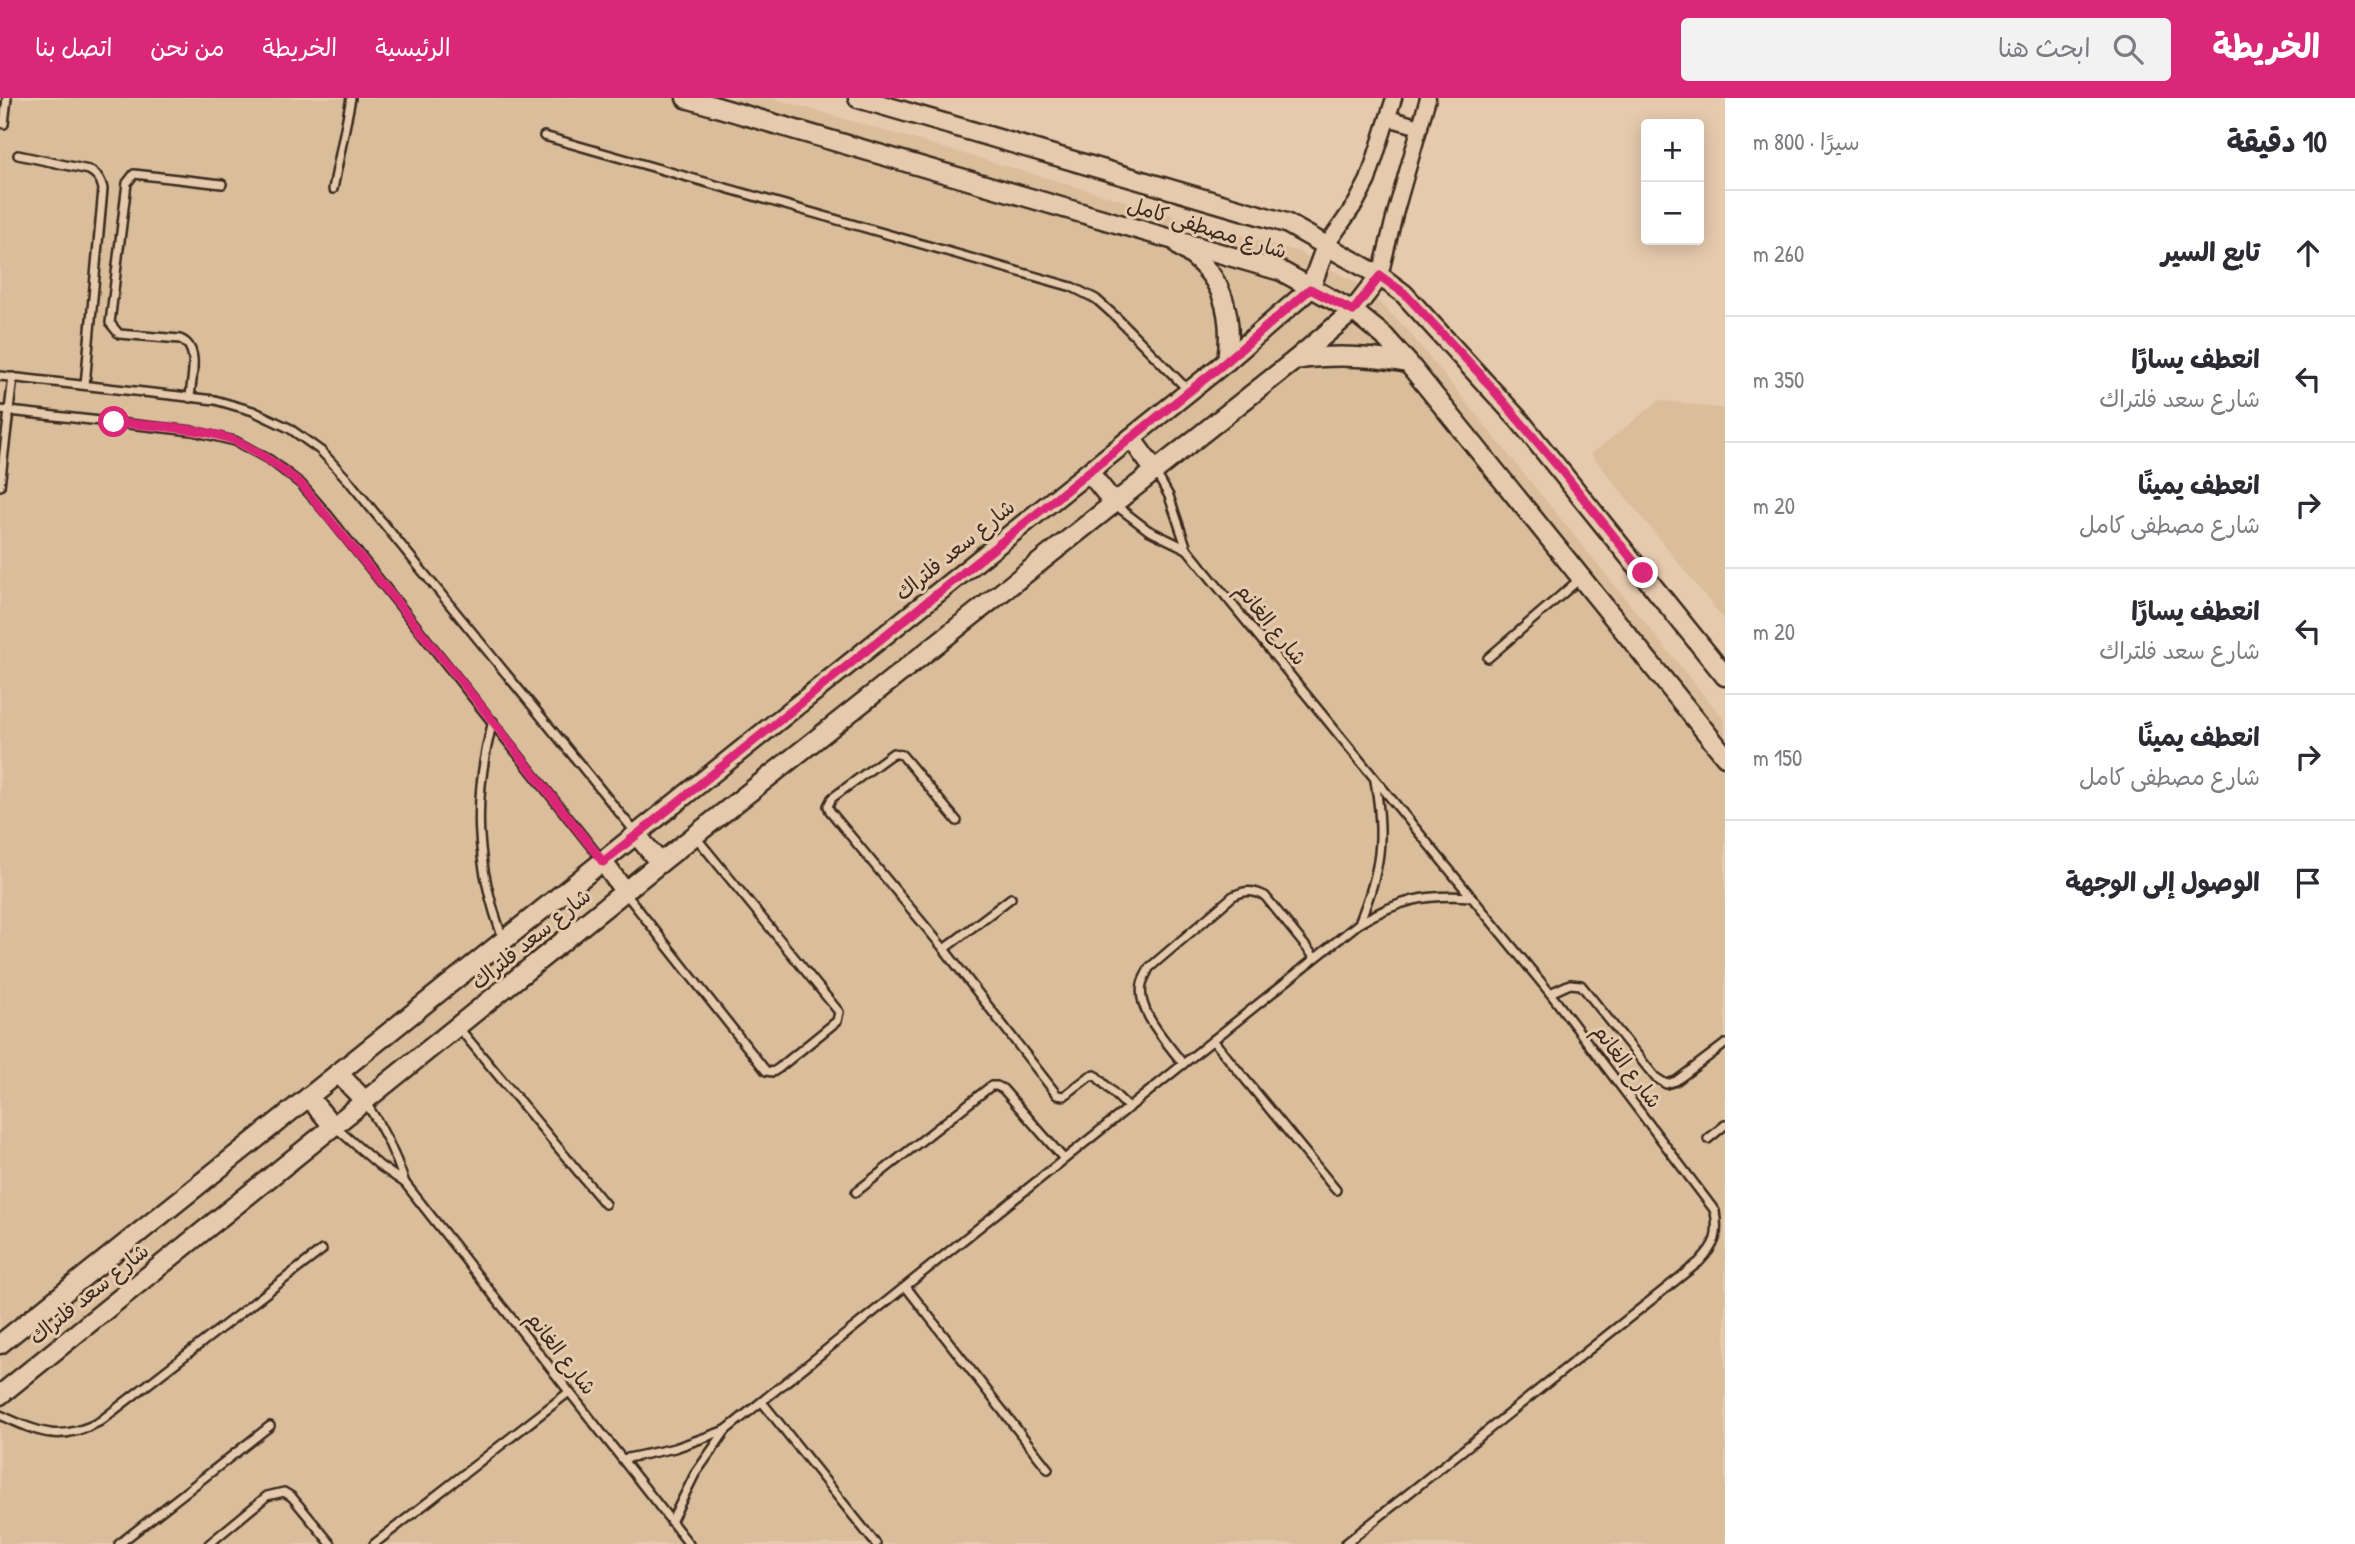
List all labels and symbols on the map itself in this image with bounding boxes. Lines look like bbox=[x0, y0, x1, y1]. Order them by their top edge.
street label: شارع مصطفى كامل bbox=[1124, 189, 1290, 267]
route start bbox=[98, 406, 129, 437]
street label: شارع سعد فلتراك bbox=[889, 492, 1021, 608]
route end bbox=[1627, 557, 1658, 588]
street label: شارع الغانم bbox=[1227, 576, 1314, 673]
street label: شارع سعد فلتراك bbox=[465, 881, 597, 997]
street label: شارع الغانم bbox=[1584, 1017, 1669, 1115]
street label: شارع سعد فلتراك bbox=[23, 1236, 155, 1352]
street label: شارع الغانم bbox=[518, 1305, 603, 1402]

